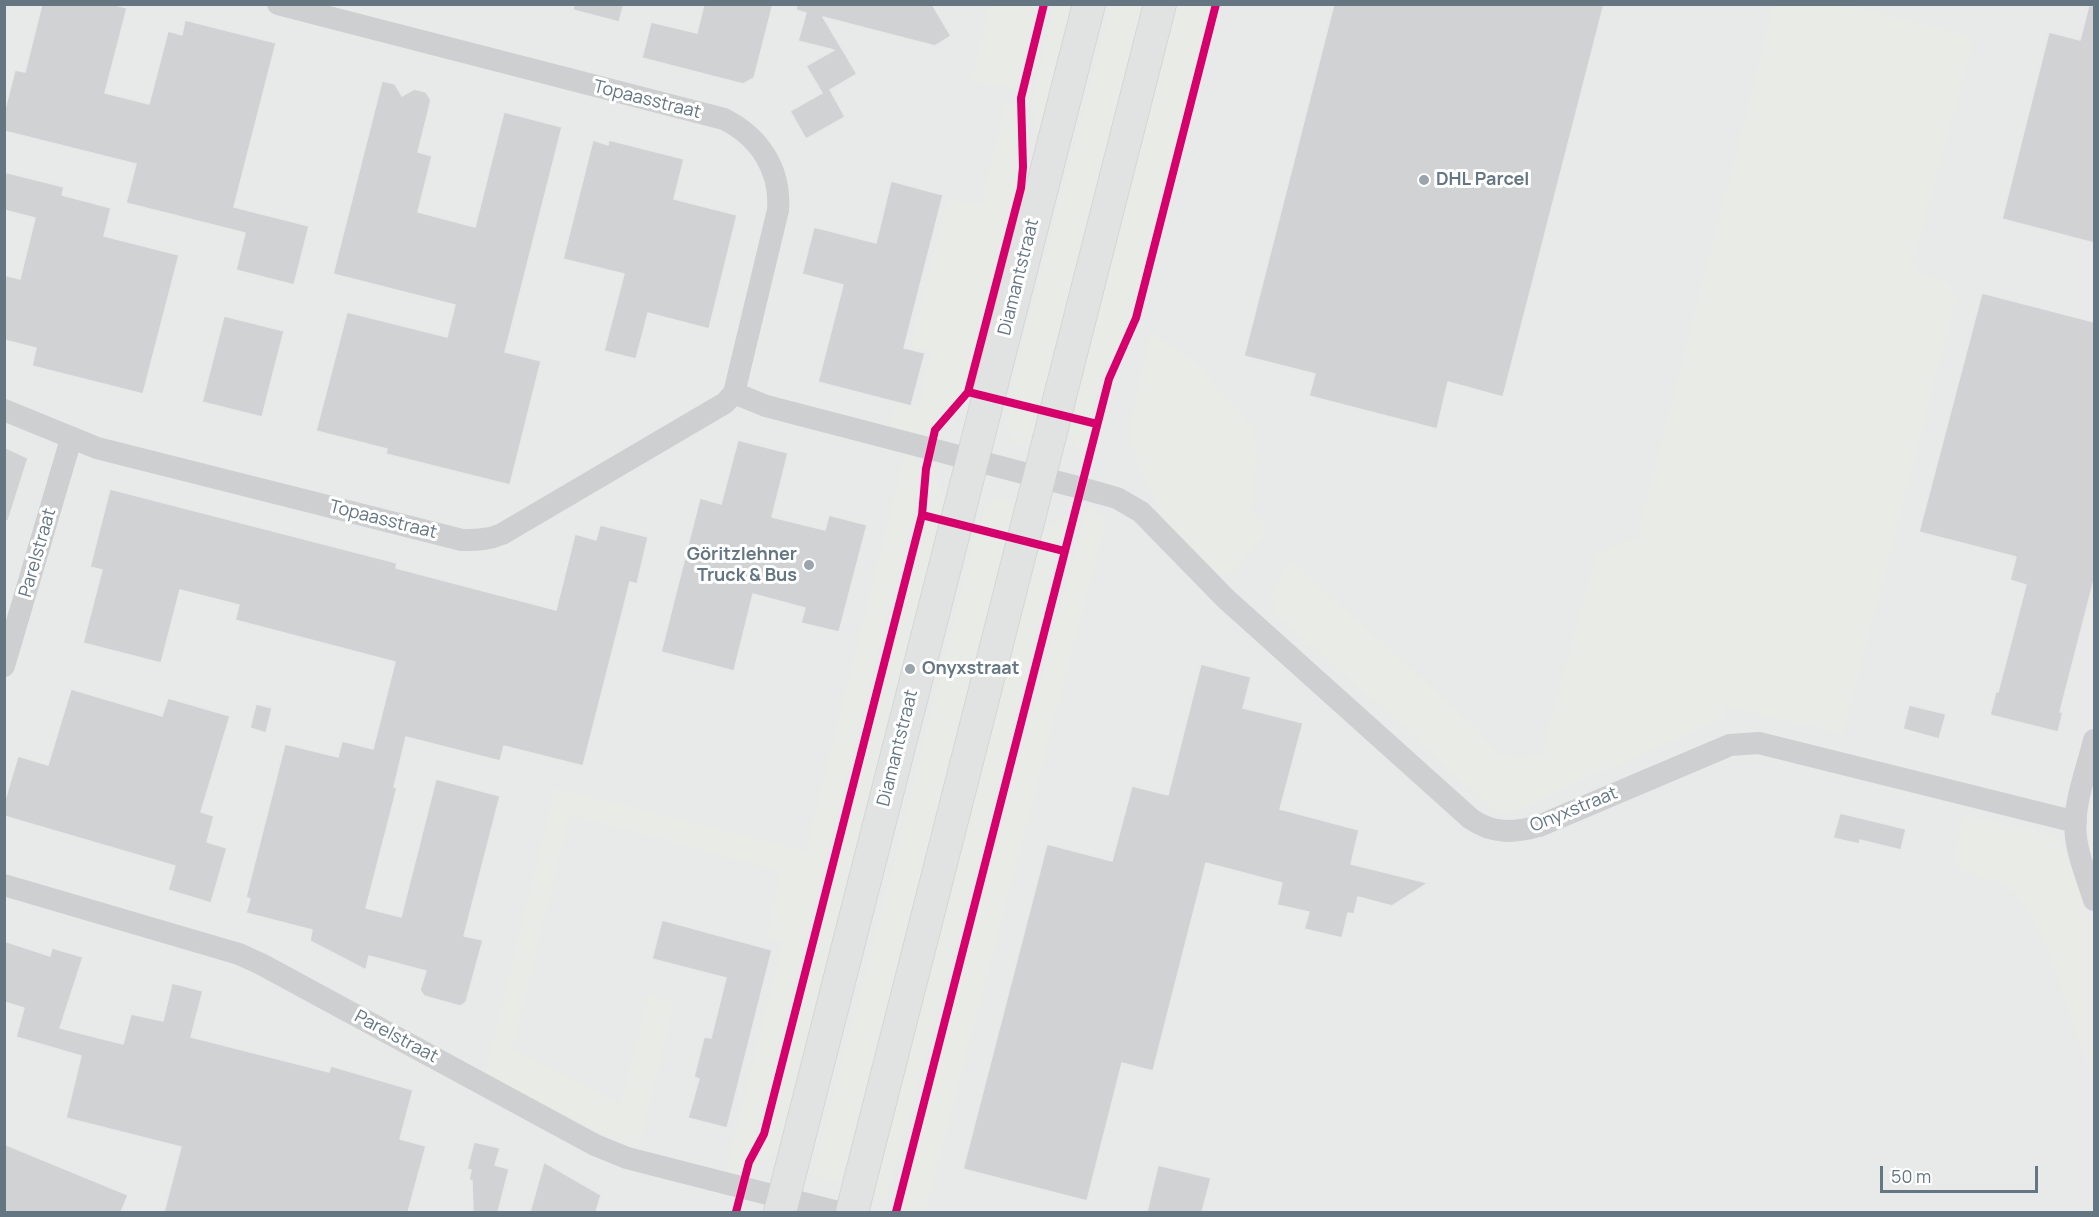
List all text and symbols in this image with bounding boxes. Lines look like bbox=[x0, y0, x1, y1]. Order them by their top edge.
street label: Topaasstraat bbox=[591, 76, 703, 124]
place label: DHL Parcel bbox=[1436, 169, 1529, 191]
marker: DHL Parcel bbox=[1417, 173, 1431, 187]
street label: Diamantstraat bbox=[994, 216, 1044, 338]
street label: Topaasstraat bbox=[327, 496, 439, 544]
street label: Parelstraat bbox=[15, 506, 61, 600]
place label: Göritzlehner Truck & Bus bbox=[687, 544, 797, 586]
marker: Göritzlehner Truck & Bus bbox=[802, 558, 816, 572]
place label: Onyxstraat bbox=[922, 658, 1019, 680]
marker: Onyxstraat bbox=[903, 662, 917, 676]
street label: Diamantstraat bbox=[873, 687, 923, 809]
street label: Onyxstraat bbox=[1527, 783, 1621, 837]
street label: Parelstraat bbox=[351, 1006, 441, 1068]
scale bar bbox=[1883, 1154, 2040, 1192]
text: 50 m bbox=[1891, 1164, 1931, 1188]

